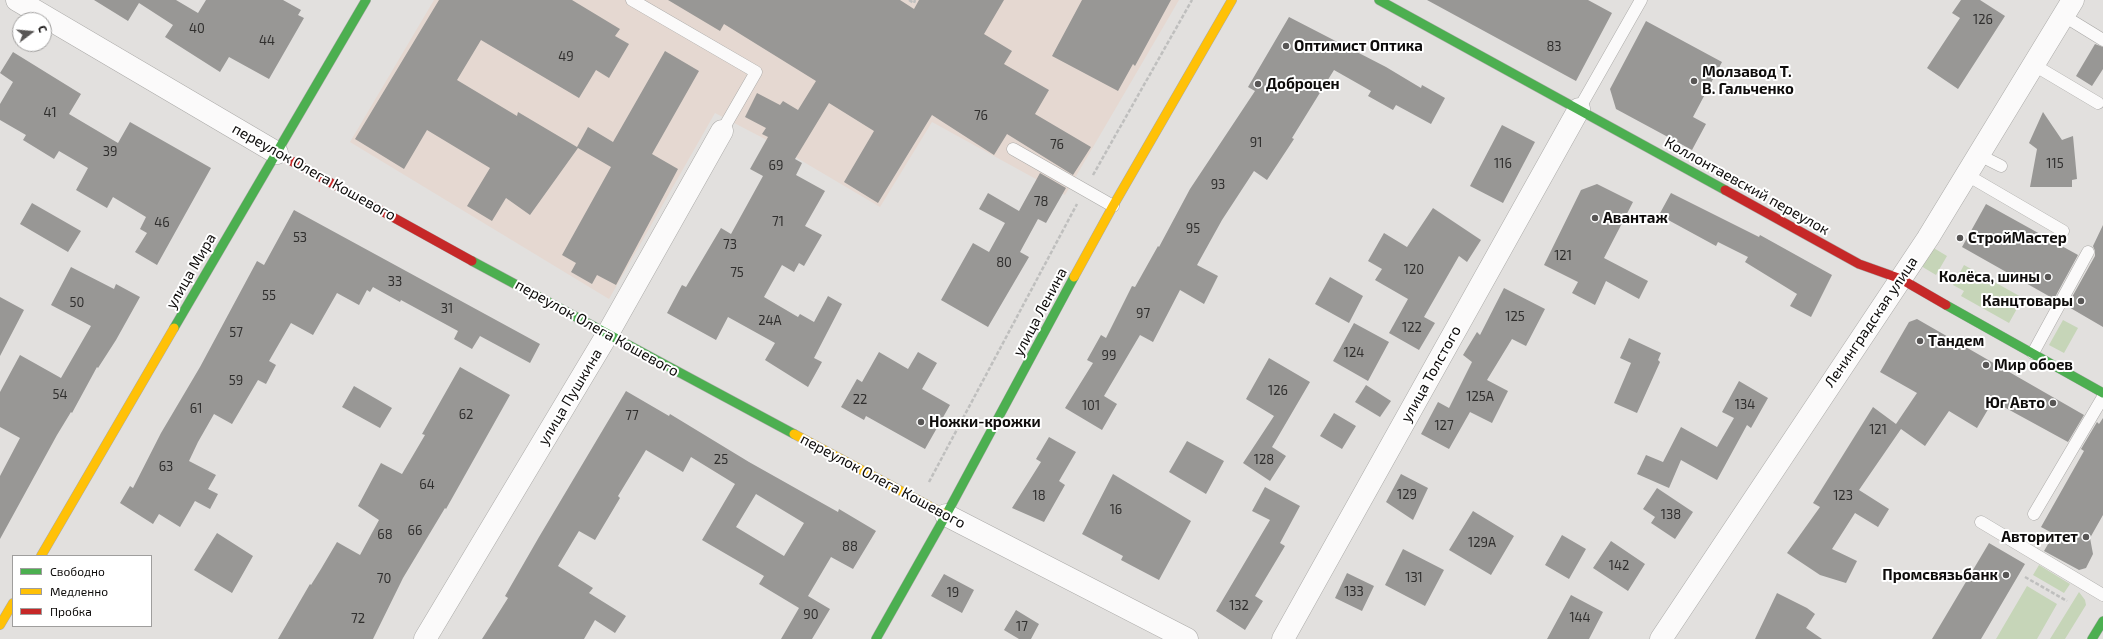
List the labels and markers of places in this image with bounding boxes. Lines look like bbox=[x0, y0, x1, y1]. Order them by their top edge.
place label: Оптимист Оптика bbox=[1294, 37, 1423, 55]
marker: Оптимист Оптика bbox=[1281, 41, 1291, 51]
place label: Молзавод Т. В. Гальченко bbox=[1702, 63, 1794, 98]
place label: Доброцен bbox=[1266, 75, 1340, 93]
marker: Молзавод Т. В. Гальченко bbox=[1689, 76, 1699, 86]
marker: Доброцен bbox=[1253, 79, 1263, 89]
place label: Авантаж bbox=[1603, 209, 1668, 227]
marker: Авантаж bbox=[1590, 213, 1600, 223]
place label: СтройМастер bbox=[1968, 229, 2067, 247]
marker: СтройМастер bbox=[1955, 233, 1965, 243]
place label: Колёса, шины bbox=[1939, 268, 2040, 286]
marker: Колёса, шины bbox=[2043, 272, 2053, 282]
place label: Канцтовары bbox=[1982, 292, 2073, 310]
marker: Канцтовары bbox=[2076, 296, 2086, 306]
place label: Тандем bbox=[1928, 332, 1984, 350]
marker: Тандем bbox=[1915, 336, 1925, 346]
place label: Мир обоев bbox=[1994, 356, 2073, 374]
marker: Мир обоев bbox=[1981, 360, 1991, 370]
place label: Юг Авто bbox=[1985, 394, 2045, 412]
marker: Юг Авто bbox=[2048, 398, 2058, 408]
place label: Ножки-крожки bbox=[929, 413, 1041, 431]
marker: Ножки-крожки bbox=[916, 417, 926, 427]
place label: Авторитет bbox=[2001, 528, 2078, 546]
marker: Авторитет bbox=[2081, 532, 2091, 542]
place label: Промсвязьбанк bbox=[1882, 566, 1998, 584]
marker: Промсвязьбанк bbox=[2001, 570, 2011, 580]

